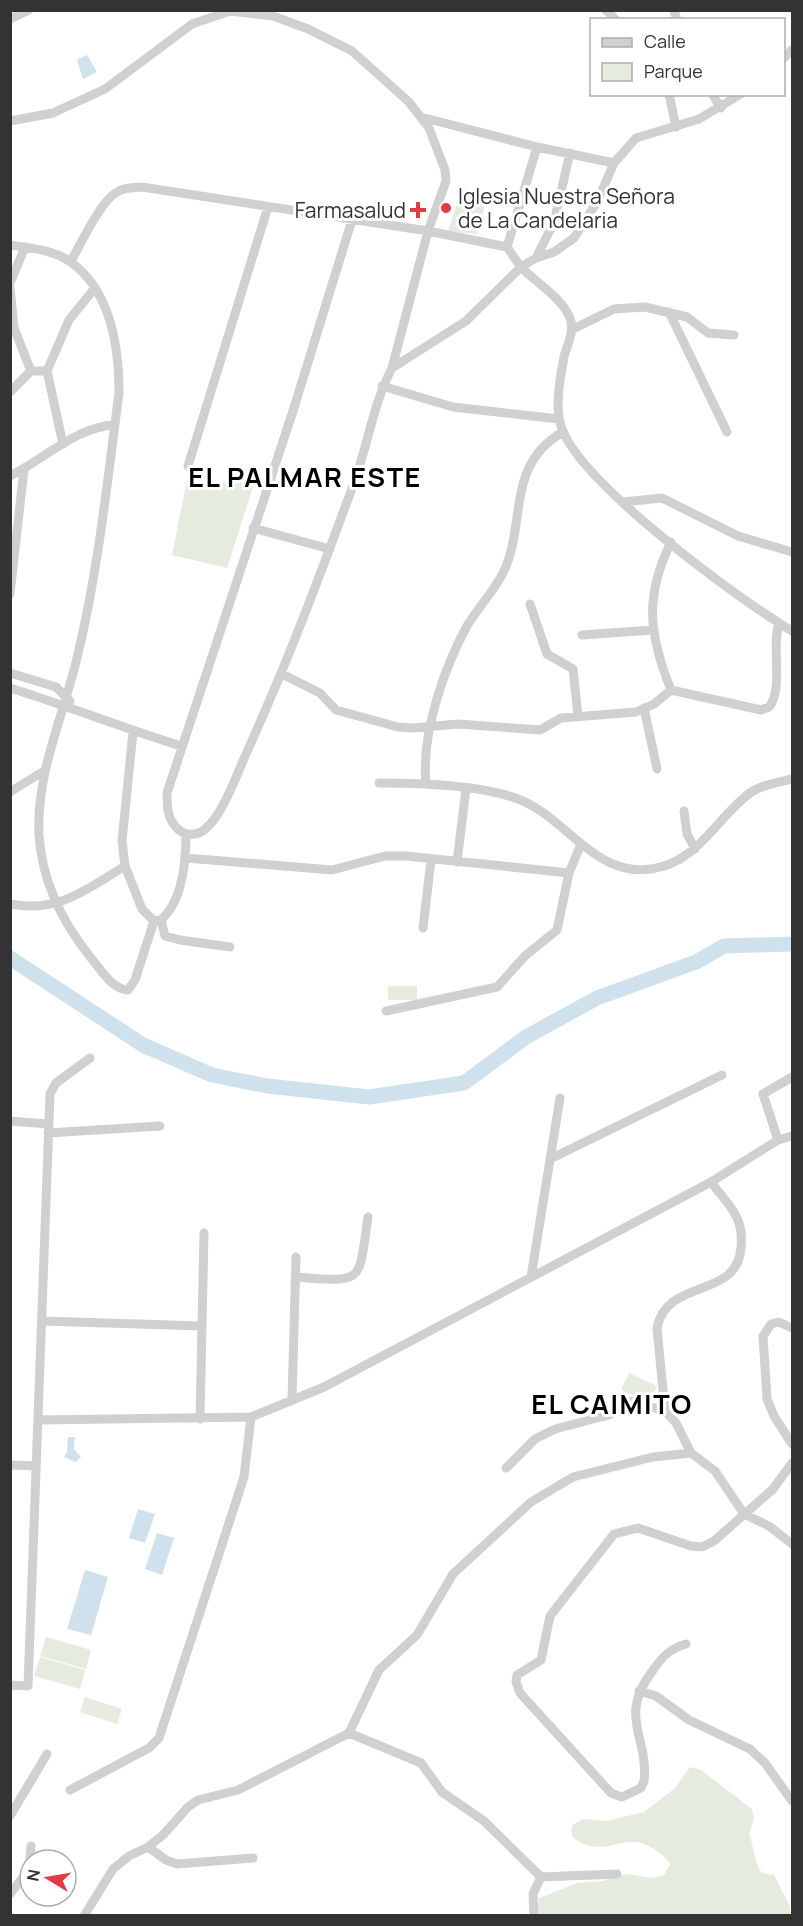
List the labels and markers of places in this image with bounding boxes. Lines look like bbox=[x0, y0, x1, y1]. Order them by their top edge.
place label: Iglesia Nuestra Señora de La Candelaria bbox=[458, 182, 675, 234]
place label: Farmasalud bbox=[295, 196, 406, 224]
marker: Iglesia Nuestra Señora de La Candelaria bbox=[439, 201, 453, 215]
marker: Farmasalud bbox=[411, 203, 425, 217]

